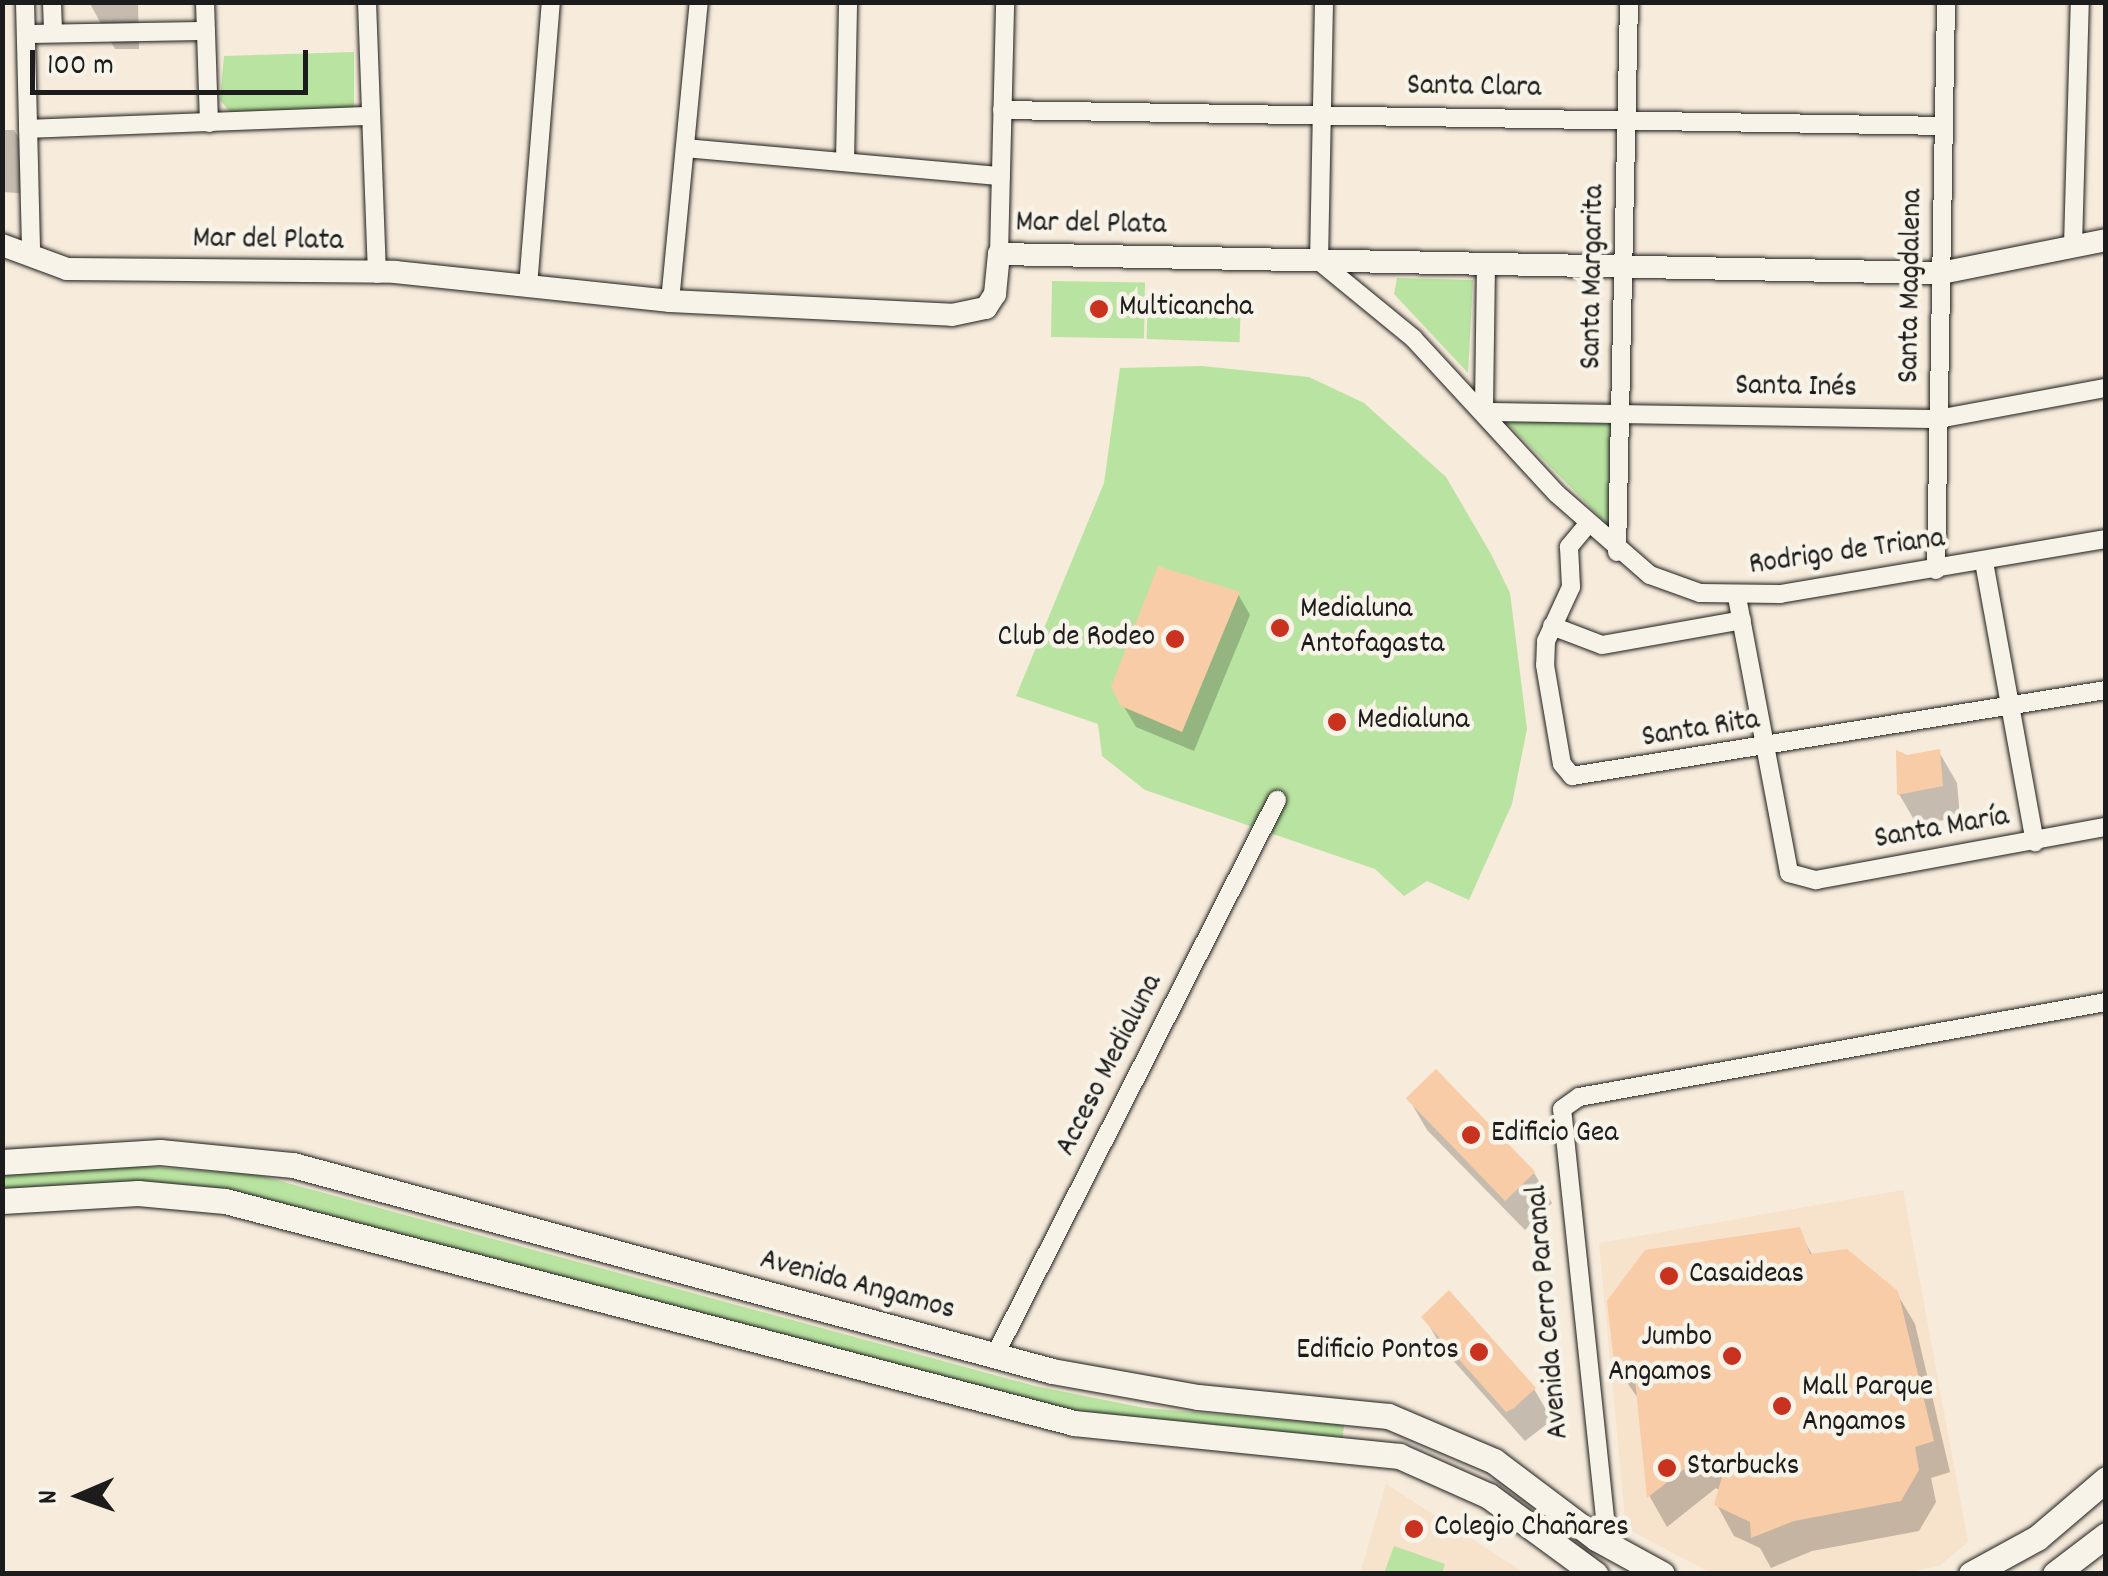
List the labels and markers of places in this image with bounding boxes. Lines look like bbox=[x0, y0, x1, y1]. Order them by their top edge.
place label: Multicancha bbox=[1119, 291, 1253, 327]
marker: Multicancha bbox=[1088, 298, 1110, 320]
place label: Medialuna Antofagasta bbox=[1300, 593, 1444, 664]
marker: Medialuna Antofagasta bbox=[1269, 617, 1291, 639]
place label: Club de Rodeo bbox=[998, 621, 1155, 657]
marker: Club de Rodeo bbox=[1164, 628, 1186, 650]
place label: Medialuna bbox=[1357, 704, 1469, 740]
marker: Medialuna bbox=[1326, 711, 1348, 733]
place label: Edificio Gea bbox=[1491, 1117, 1618, 1153]
marker: Edificio Gea bbox=[1460, 1124, 1482, 1146]
place label: Casaideas bbox=[1689, 1258, 1804, 1294]
marker: Casaideas bbox=[1658, 1265, 1680, 1287]
place label: Jumbo Angamos bbox=[1608, 1321, 1712, 1392]
place label: Edificio Pontos bbox=[1296, 1334, 1459, 1370]
marker: Edificio Pontos bbox=[1468, 1341, 1490, 1363]
marker: Jumbo Angamos bbox=[1721, 1345, 1743, 1367]
place label: Mall Parque Angamos bbox=[1802, 1371, 1933, 1442]
marker: Mall Parque Angamos bbox=[1771, 1395, 1793, 1417]
place label: Starbucks bbox=[1687, 1450, 1799, 1486]
marker: Starbucks bbox=[1656, 1457, 1678, 1479]
place label: Colegio Chañares bbox=[1434, 1511, 1629, 1547]
marker: Colegio Chañares bbox=[1403, 1518, 1425, 1540]

